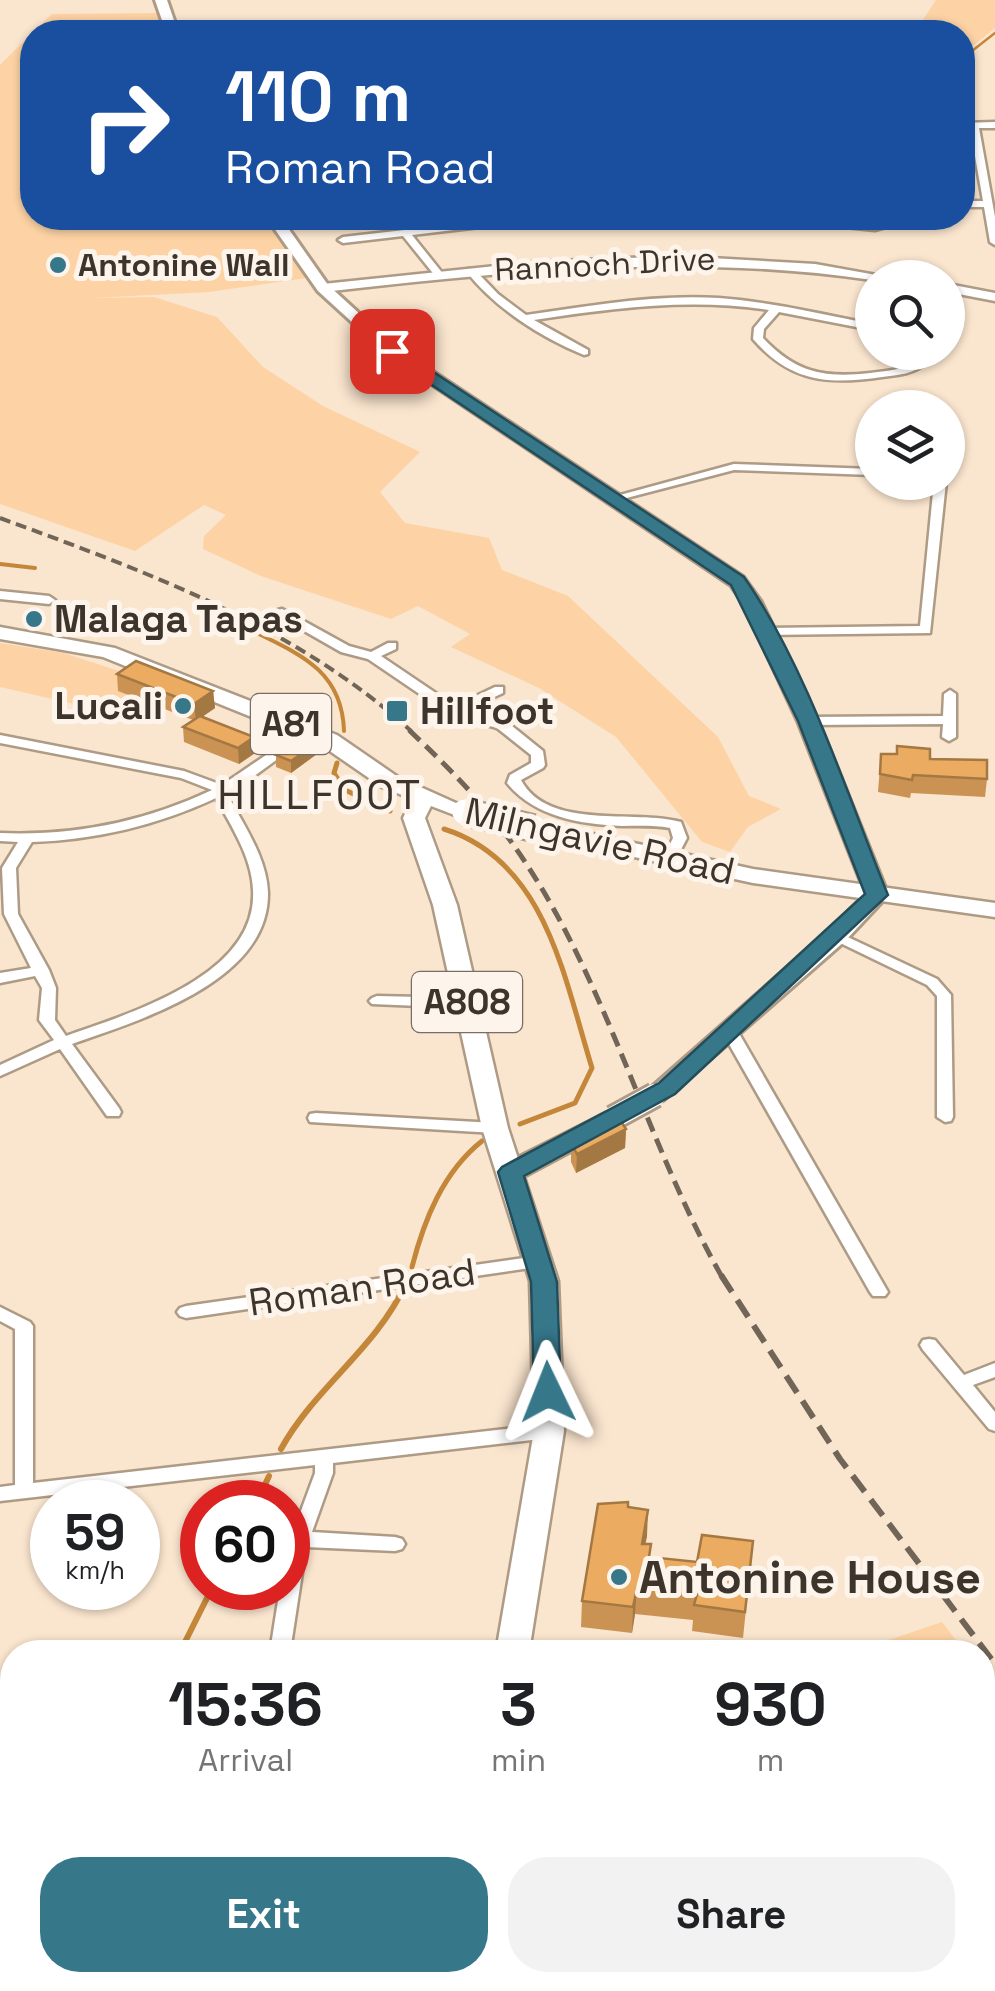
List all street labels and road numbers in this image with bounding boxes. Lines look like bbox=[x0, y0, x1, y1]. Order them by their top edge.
street label: Rannoch Drive bbox=[493, 238, 717, 290]
road number: A81 bbox=[251, 694, 331, 754]
street label: Milngavie Road bbox=[460, 787, 740, 895]
road number: A808 bbox=[412, 972, 522, 1032]
street label: Roman Road bbox=[246, 1247, 478, 1327]

